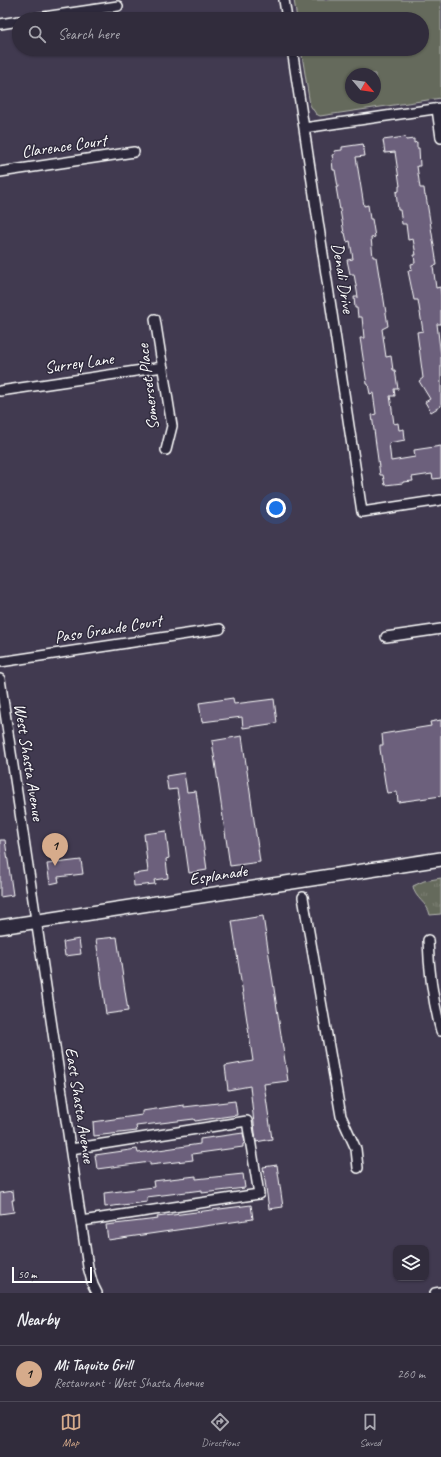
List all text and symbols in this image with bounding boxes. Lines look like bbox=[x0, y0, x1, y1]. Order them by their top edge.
search box bbox=[12, 12, 429, 56]
icon: search bbox=[26, 23, 48, 45]
text: Search here bbox=[58, 25, 119, 44]
north arrow bbox=[345, 68, 381, 104]
street label: Clarence Court bbox=[20, 129, 110, 162]
street label: Denali Drive bbox=[327, 241, 359, 316]
street label: Somerset Place bbox=[132, 341, 164, 431]
street label: Surrey Lane bbox=[43, 348, 116, 378]
your location bbox=[266, 498, 286, 518]
street label: Paso Grande Court bbox=[53, 610, 165, 648]
street label: West Shasta Avenue bbox=[9, 702, 49, 823]
pin: 1 bbox=[42, 833, 68, 866]
street label: Esplanade bbox=[188, 860, 250, 890]
street label: East Shasta Avenue bbox=[61, 1046, 100, 1166]
map controls bbox=[393, 1245, 429, 1281]
button: layers bbox=[393, 1245, 429, 1281]
scale bar bbox=[12, 1265, 92, 1284]
text: 50 m bbox=[18, 1267, 37, 1281]
text: Nearby bbox=[16, 1309, 59, 1330]
text: Mi Taquito Grill bbox=[54, 1356, 132, 1375]
text: 1 bbox=[26, 1366, 32, 1382]
text: 260 m bbox=[397, 1366, 425, 1382]
text: Restaurant · West Shasta Avenue bbox=[54, 1375, 203, 1391]
tab: Map bbox=[60, 1411, 82, 1449]
tab: Directions bbox=[201, 1411, 240, 1449]
tab: Saved bbox=[359, 1411, 381, 1449]

